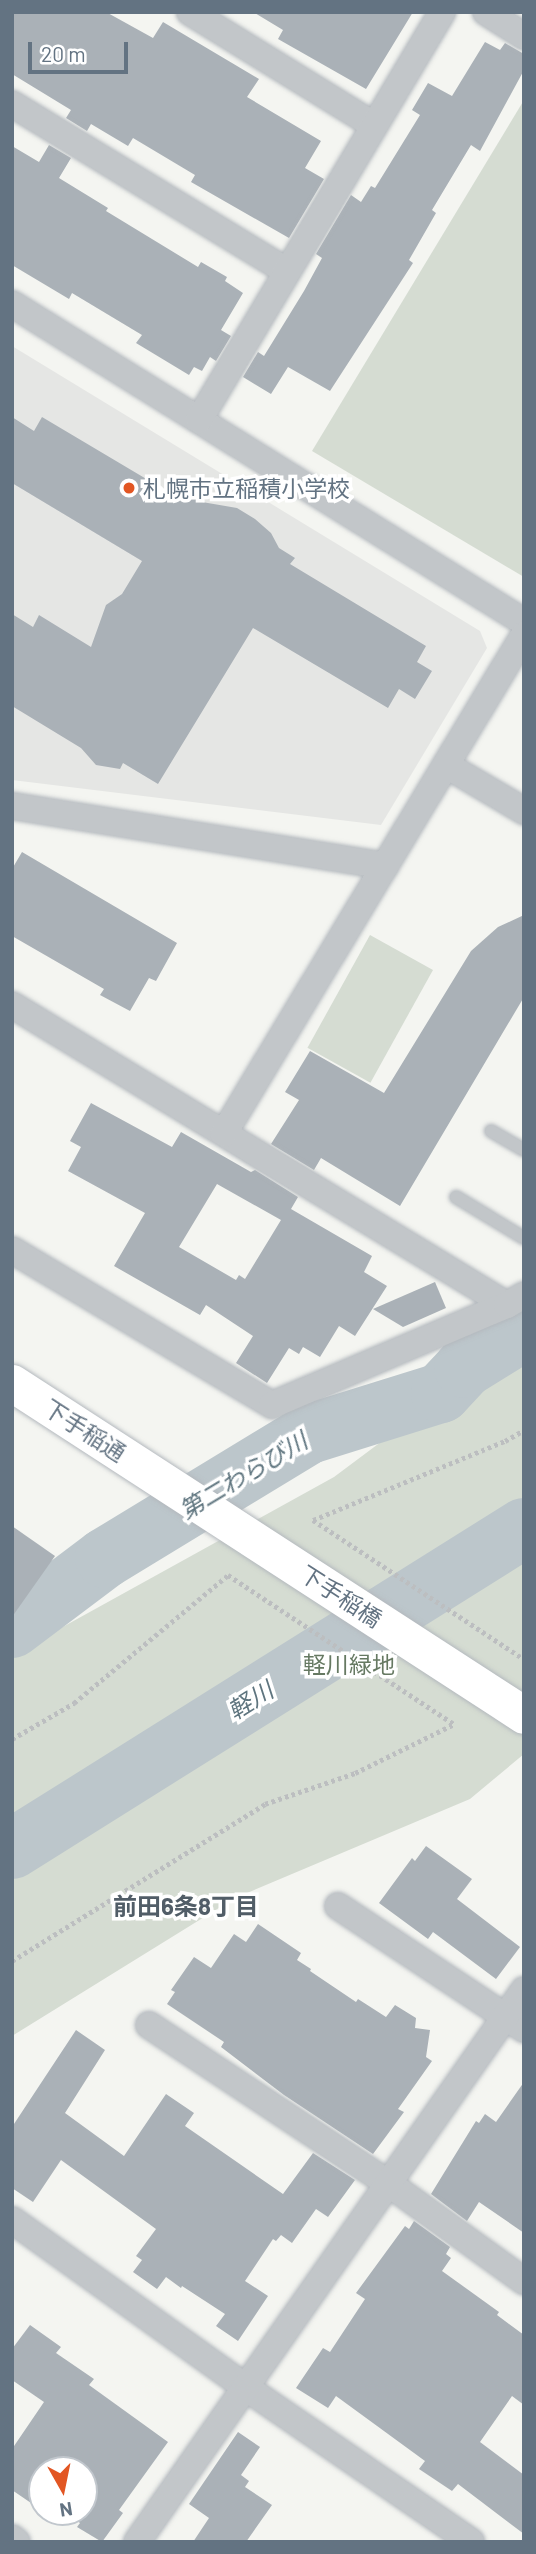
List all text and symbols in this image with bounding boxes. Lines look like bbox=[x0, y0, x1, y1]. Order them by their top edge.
scale bar bbox=[32, 28, 131, 72]
text: 20 m bbox=[41, 41, 86, 66]
place label: 札幌市立稲積小学校 bbox=[143, 474, 350, 502]
marker: 札幌市立稲積小学校 bbox=[121, 480, 137, 496]
street label: 下手稲通 bbox=[39, 1393, 131, 1467]
water label: 第二わらび川 bbox=[174, 1426, 312, 1524]
street label: 下手稲橋 bbox=[295, 1559, 387, 1633]
park label: 軽川緑地 bbox=[303, 1650, 395, 1678]
water label: 軽川 bbox=[222, 1675, 278, 1725]
district label: 前田6条8丁目 bbox=[113, 1892, 259, 1920]
north arrow bbox=[28, 2456, 98, 2526]
text: N bbox=[58, 2498, 74, 2523]

